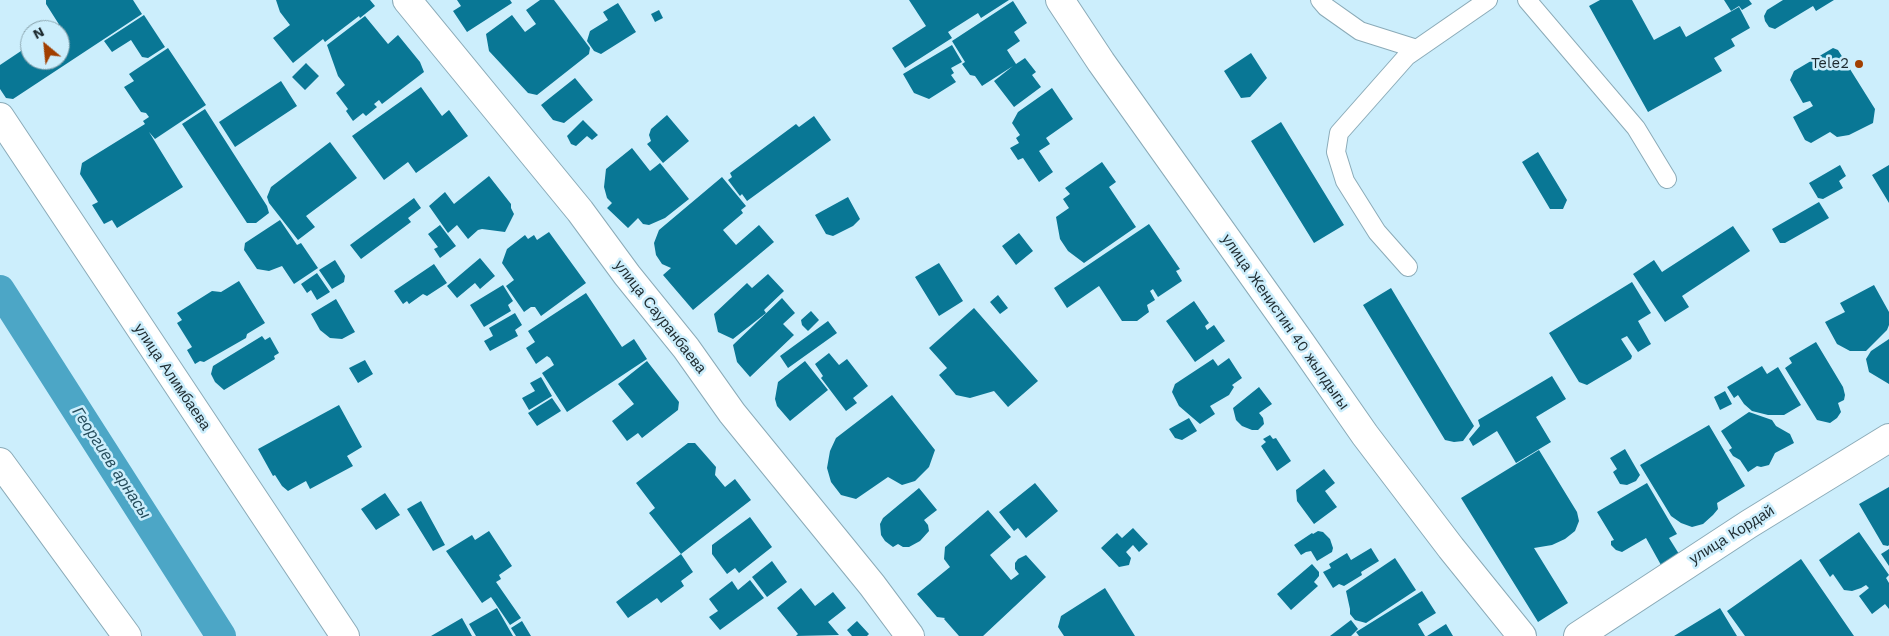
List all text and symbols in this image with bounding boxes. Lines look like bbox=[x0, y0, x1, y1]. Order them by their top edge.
north arrow bbox=[20, 20, 70, 70]
text: N bbox=[30, 23, 47, 42]
place label: Tele2 bbox=[1811, 55, 1849, 73]
marker: Tele2 bbox=[1853, 58, 1865, 70]
street label: улица Женистин 40 жылдыгы bbox=[1217, 231, 1353, 413]
street label: улица Сауранбаева bbox=[610, 257, 710, 377]
street label: улица Алимбаева bbox=[130, 320, 214, 434]
water label: Георгиев арнасы bbox=[68, 404, 154, 522]
street label: улица Кордай bbox=[1686, 502, 1778, 568]

